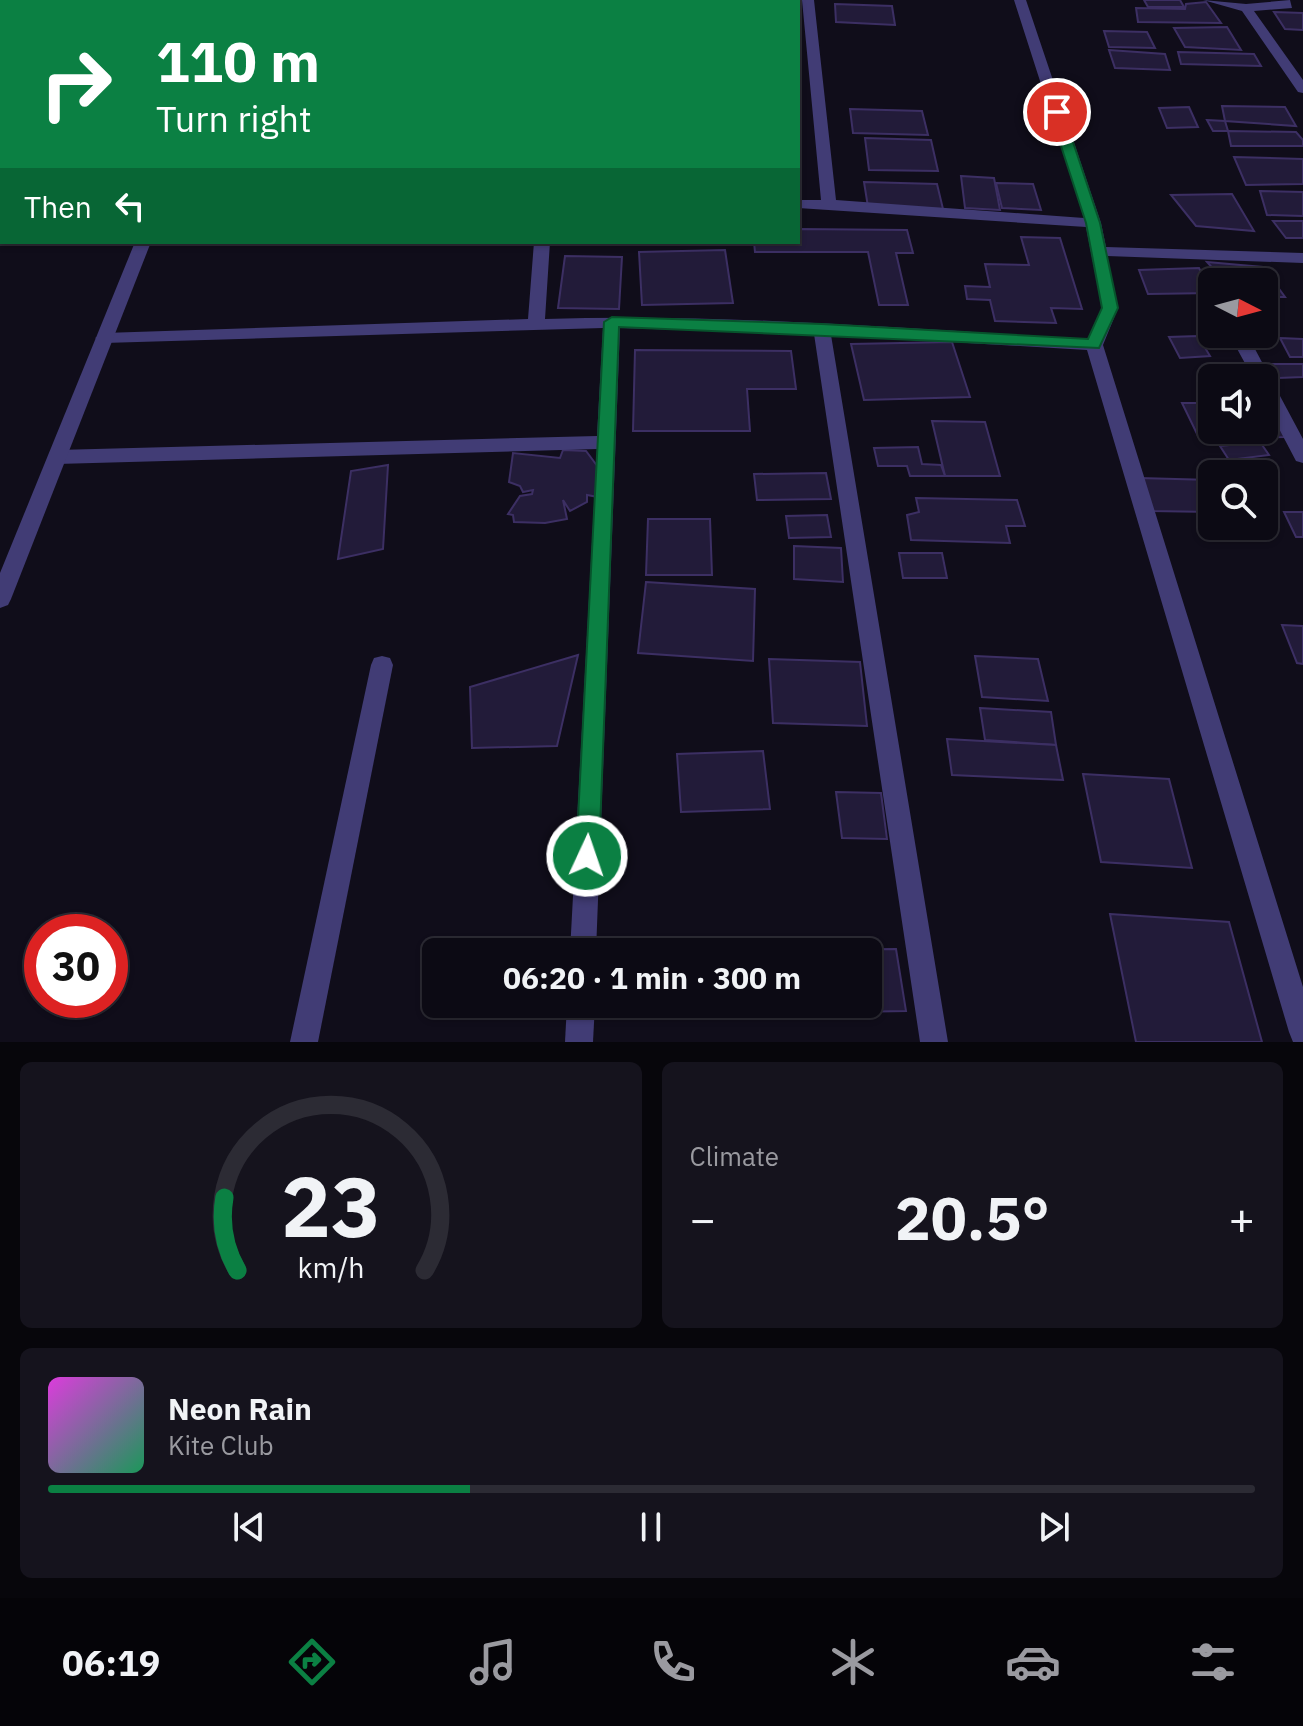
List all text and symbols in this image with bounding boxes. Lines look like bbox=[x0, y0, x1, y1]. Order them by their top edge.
text: 110 m bbox=[156, 25, 320, 97]
icon: right bbox=[24, 32, 128, 136]
pin bbox=[1023, 78, 1091, 146]
icon: arrive bbox=[1035, 90, 1079, 134]
text: Turn right bbox=[156, 95, 312, 142]
icon: left bbox=[108, 184, 152, 228]
text: Then bbox=[24, 187, 92, 226]
north arrow bbox=[1198, 268, 1278, 348]
map controls bbox=[1198, 268, 1278, 540]
button: sound bbox=[1198, 364, 1278, 444]
button: search bbox=[1198, 460, 1278, 540]
position arrow bbox=[545, 814, 629, 898]
speed limit sign: 30 bbox=[24, 914, 128, 1018]
text: 06:20 · 1 min · 300 m bbox=[503, 958, 801, 997]
text: Climate bbox=[690, 1139, 779, 1173]
text: 23 bbox=[281, 1152, 381, 1260]
text: 20.5° bbox=[895, 1178, 1050, 1257]
text: − bbox=[690, 1190, 716, 1247]
text: + bbox=[1229, 1190, 1255, 1247]
text: km/h bbox=[297, 1249, 364, 1286]
text: Neon Rain bbox=[168, 1389, 312, 1428]
text: Kite Club bbox=[168, 1428, 273, 1462]
icon: previous bbox=[227, 1505, 271, 1549]
icon: pause bbox=[629, 1505, 673, 1549]
icon: next bbox=[1032, 1505, 1076, 1549]
icon: directions bbox=[284, 1634, 340, 1690]
icon: music bbox=[465, 1634, 521, 1690]
icon: phone bbox=[645, 1634, 701, 1690]
icon: climate bbox=[825, 1634, 881, 1690]
icon: car bbox=[1005, 1634, 1061, 1690]
icon: filters bbox=[1185, 1634, 1241, 1690]
text: 06:19 bbox=[62, 1639, 160, 1686]

